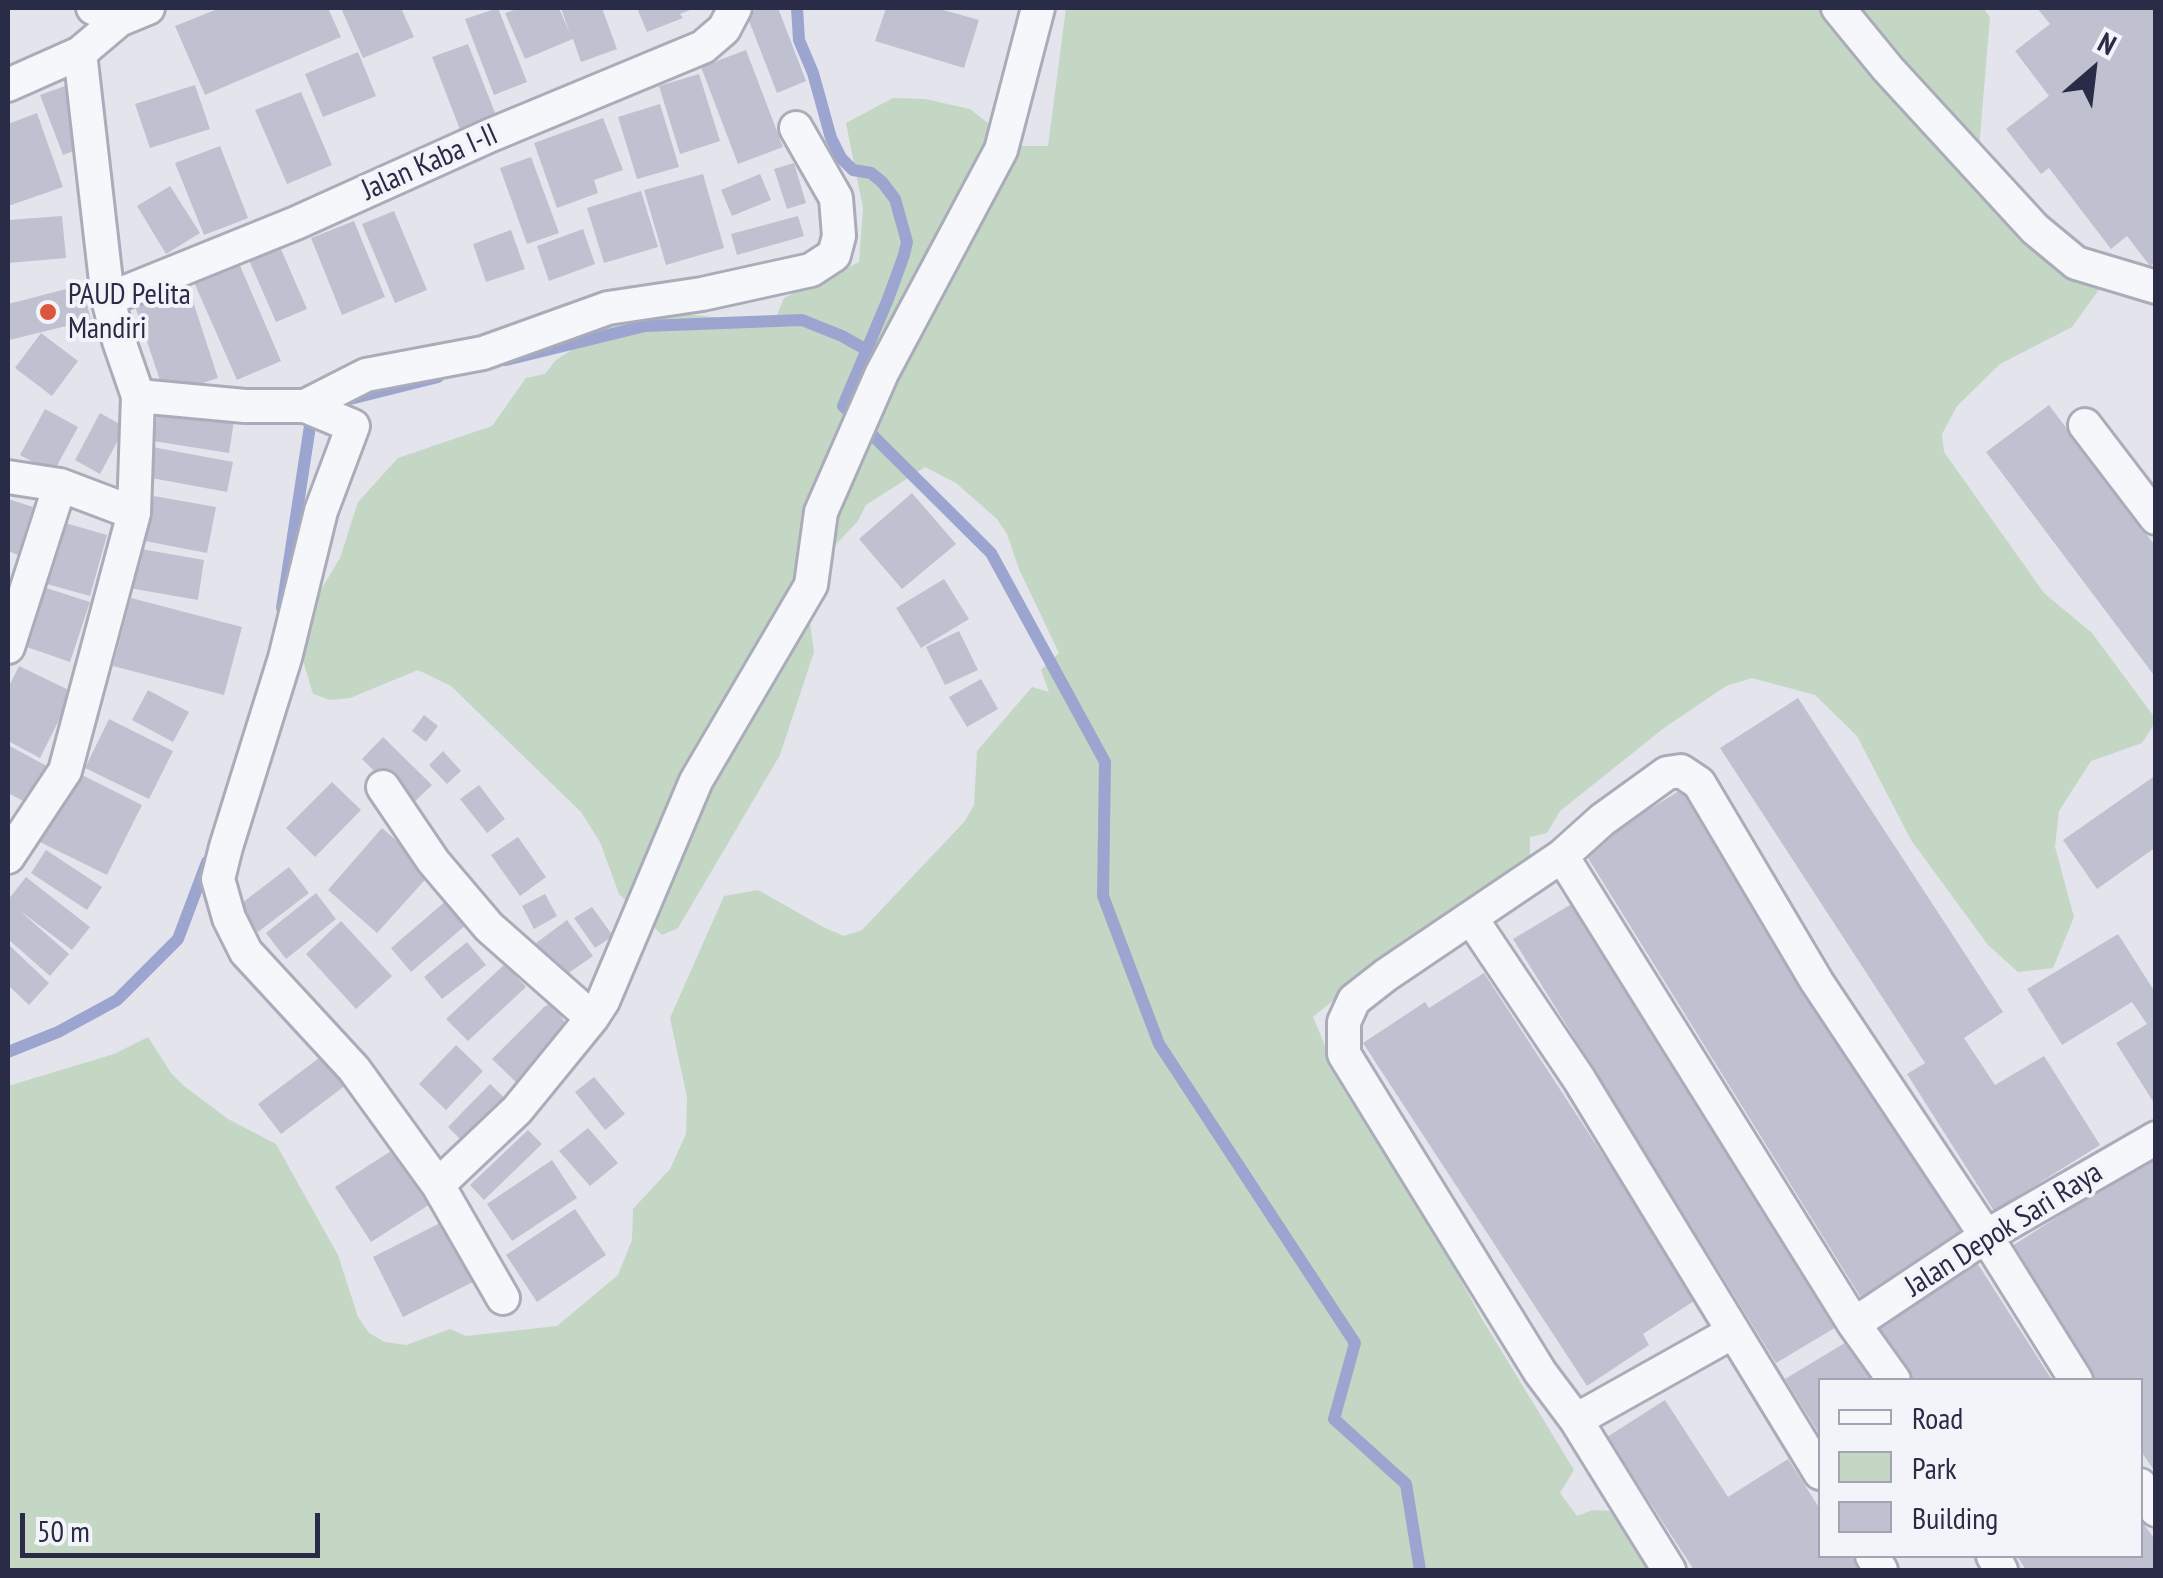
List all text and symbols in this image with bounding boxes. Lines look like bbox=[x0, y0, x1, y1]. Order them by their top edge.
north arrow bbox=[2043, 20, 2143, 120]
text: N bbox=[2092, 23, 2123, 63]
street label: Jalan Kaba I-II bbox=[356, 117, 504, 209]
place label: PAUD Pelita Mandiri bbox=[68, 277, 191, 348]
marker: PAUD Pelita Mandiri bbox=[37, 301, 59, 323]
street label: Jalan Depok Sari Raya bbox=[1899, 1155, 2109, 1305]
legend bbox=[1818, 1378, 2143, 1558]
text: Road bbox=[1912, 1398, 1963, 1437]
text: Park bbox=[1912, 1448, 1957, 1487]
scale bar bbox=[25, 1493, 325, 1555]
text: Building bbox=[1912, 1498, 1998, 1537]
text: 50 m bbox=[37, 1511, 90, 1550]

